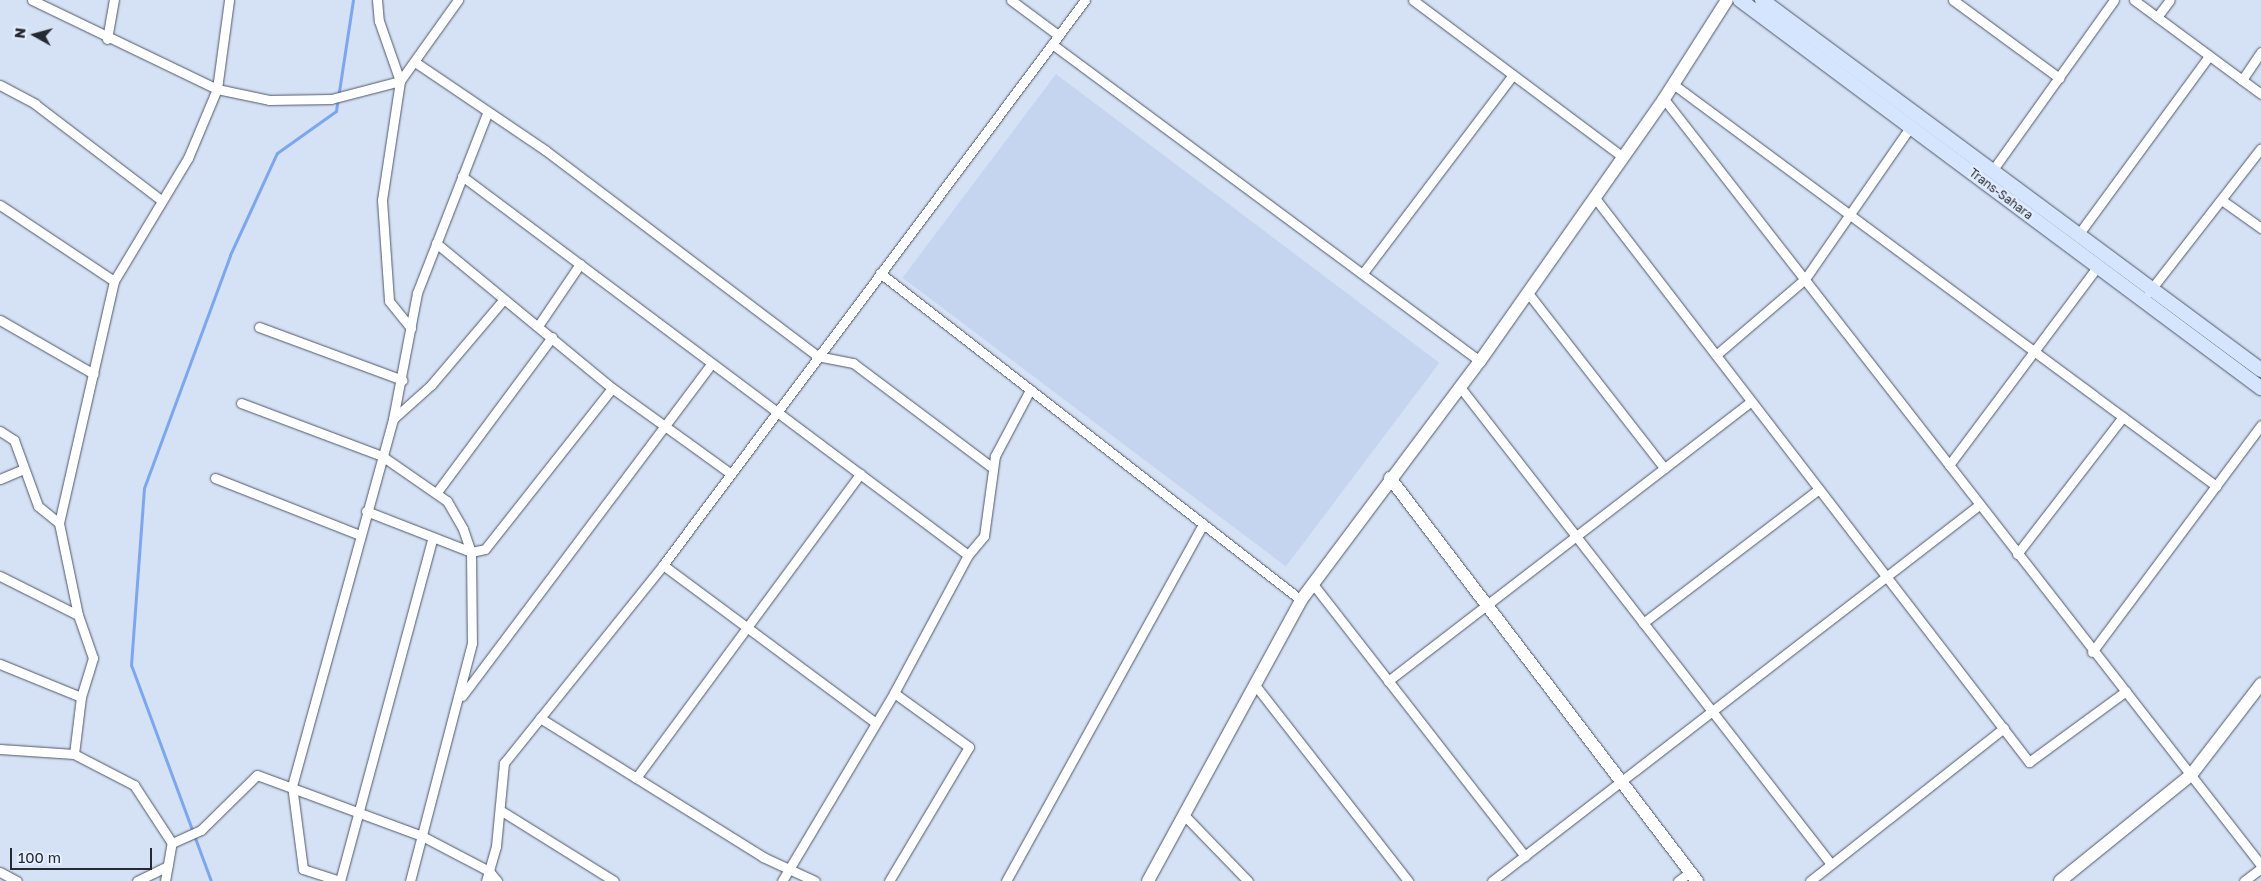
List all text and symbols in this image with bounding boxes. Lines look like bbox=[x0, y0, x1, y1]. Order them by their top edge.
north arrow bbox=[10, 10, 60, 60]
text: N bbox=[11, 27, 29, 39]
street label: Trans-Sahara bbox=[1966, 165, 2036, 223]
scale bar bbox=[12, 838, 155, 870]
text: 100 m bbox=[18, 848, 61, 866]

